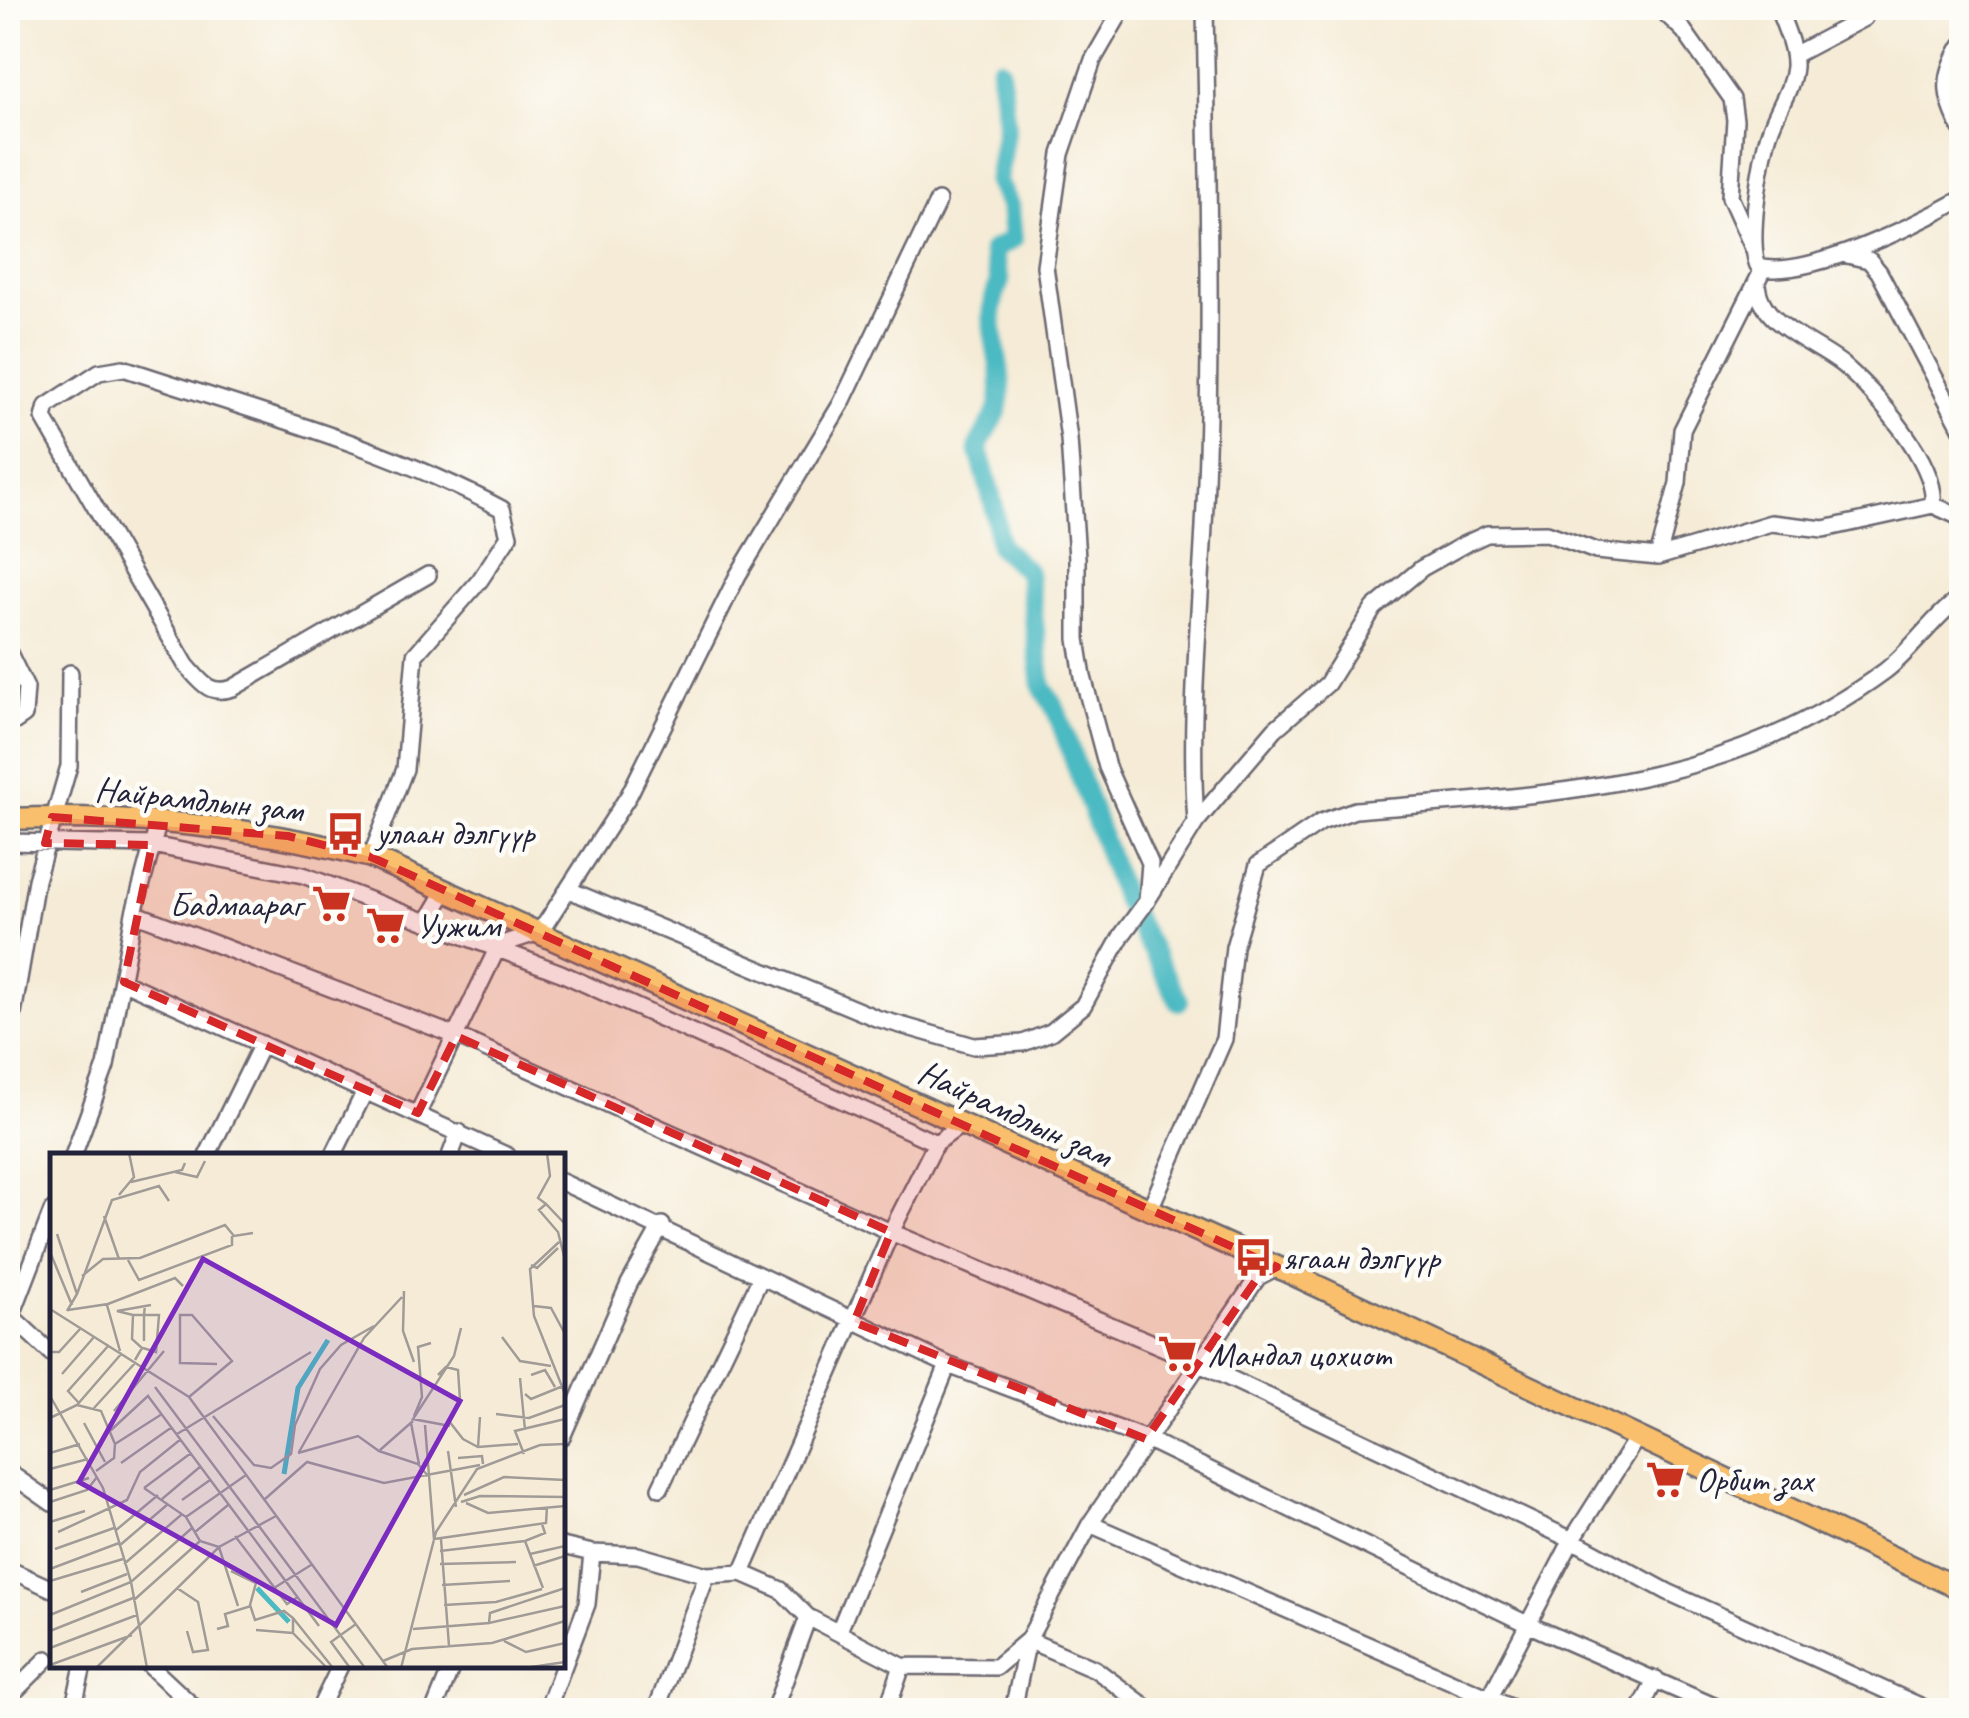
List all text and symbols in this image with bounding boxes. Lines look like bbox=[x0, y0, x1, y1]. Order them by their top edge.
street label: Найрамдлын зам bbox=[93, 766, 308, 833]
place label: улаан дэлгүүр bbox=[374, 810, 536, 855]
bus stop icon: улаан дэлгүүр bbox=[325, 811, 367, 853]
place label: Бадмаараг bbox=[169, 882, 306, 927]
supermarket icon: Бадмаараг bbox=[311, 883, 353, 925]
place label: Уужим bbox=[416, 903, 502, 948]
supermarket icon: Уужим bbox=[365, 904, 407, 946]
street label: Найрамдлын зам bbox=[911, 1049, 1121, 1179]
inset map bbox=[50, 1153, 565, 1668]
place label: ягаан дэлгүүр bbox=[1283, 1235, 1442, 1280]
bus stop icon: ягаан дэлгүүр bbox=[1232, 1236, 1274, 1278]
place label: Мандал цохиот bbox=[1208, 1332, 1393, 1377]
supermarket icon: Мандал цохиот bbox=[1157, 1333, 1199, 1375]
place label: Орбит зах bbox=[1696, 1457, 1816, 1502]
supermarket icon: Орбит зах bbox=[1645, 1458, 1687, 1500]

